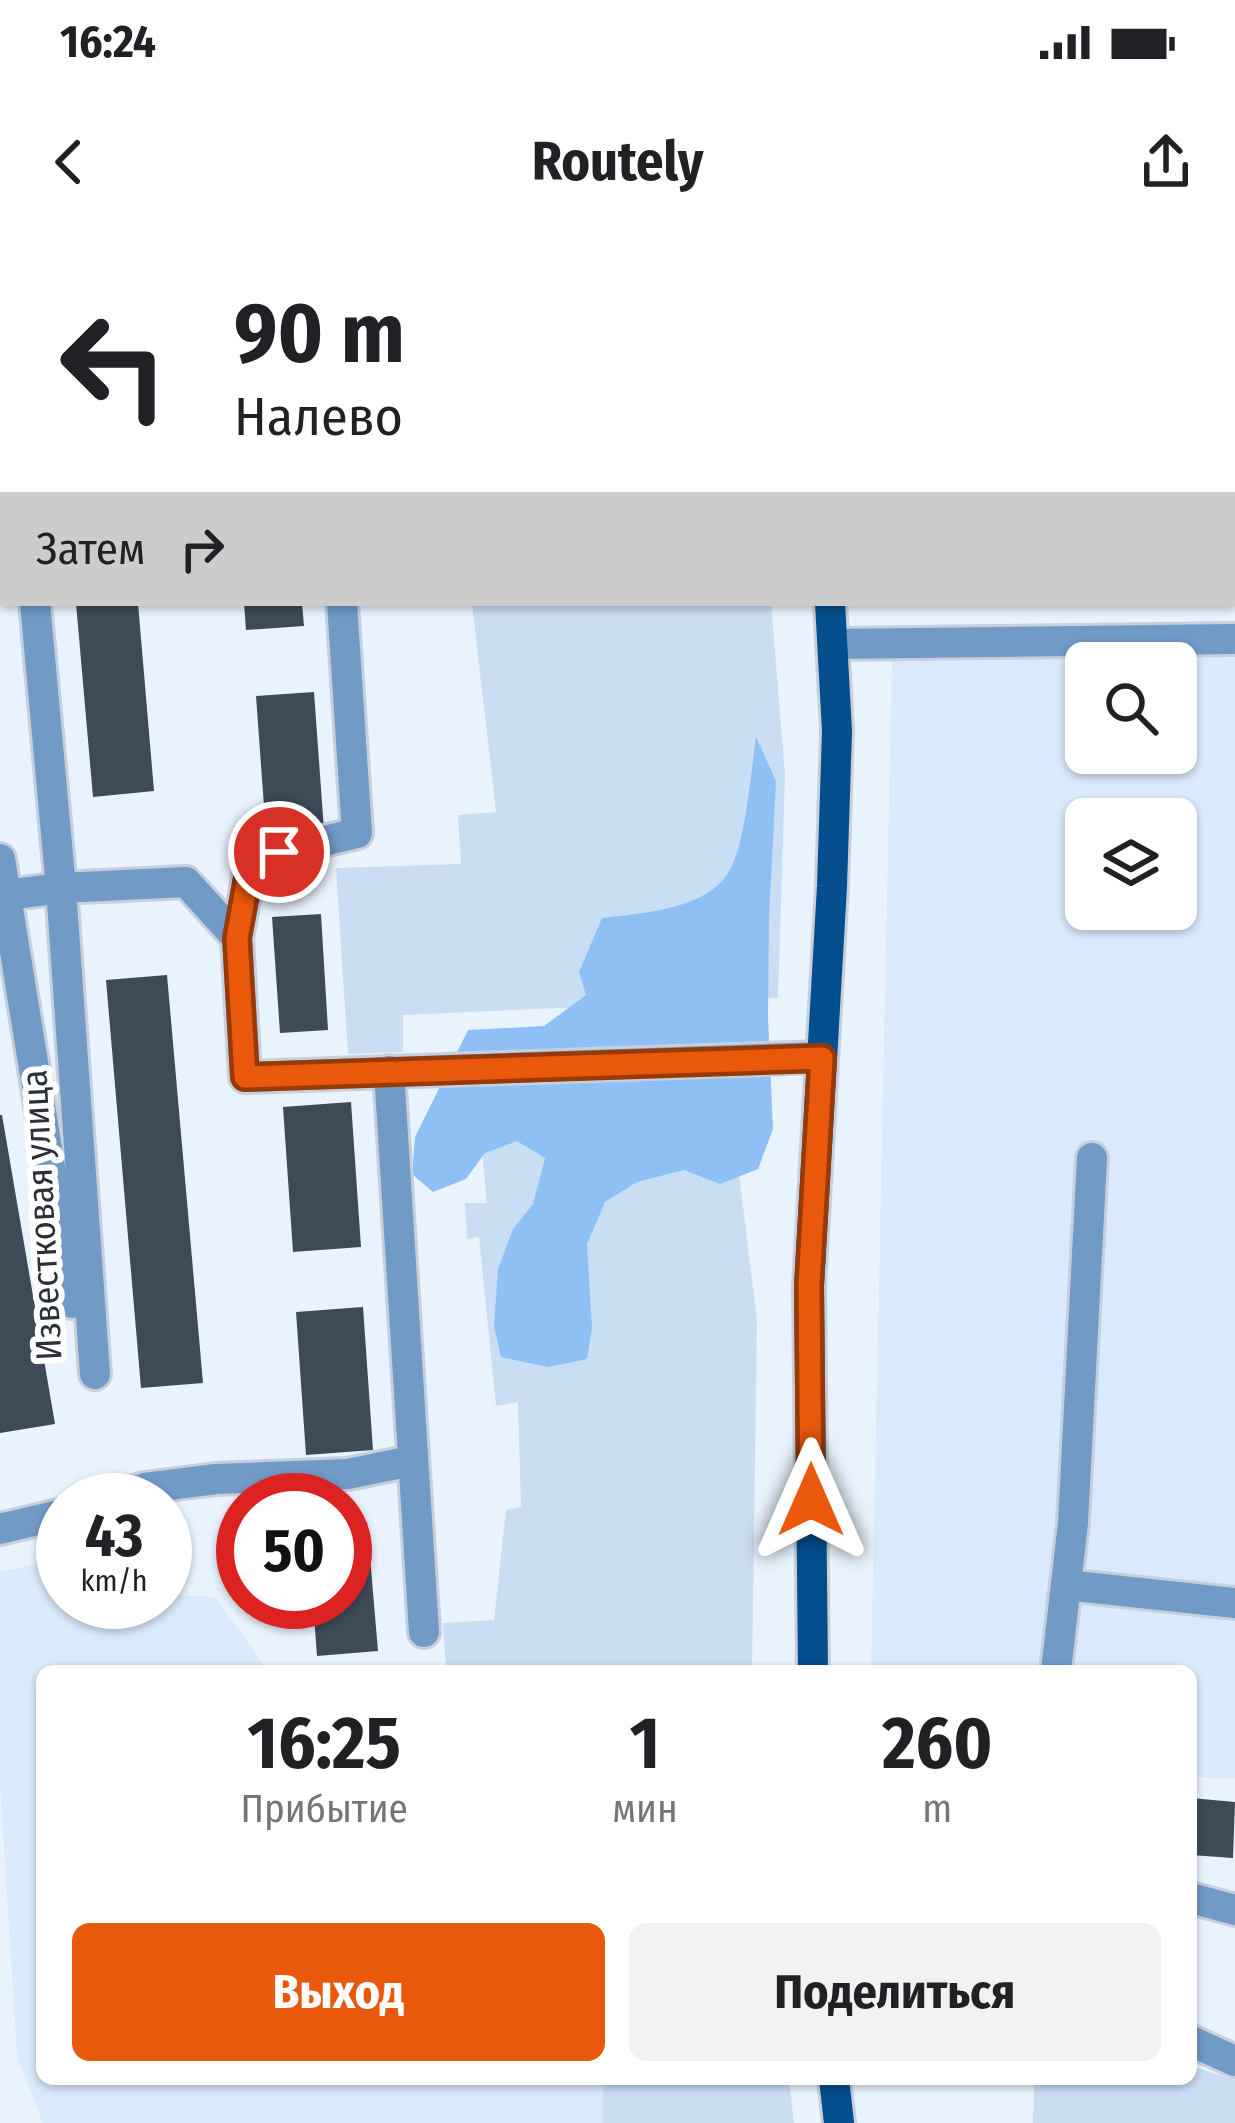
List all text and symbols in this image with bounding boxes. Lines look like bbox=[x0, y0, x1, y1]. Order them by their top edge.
text: 16:24 bbox=[60, 15, 156, 69]
icon: back bbox=[36, 129, 102, 195]
icon: share bbox=[1133, 129, 1199, 195]
text: Routely bbox=[532, 130, 703, 194]
text: 90 m bbox=[234, 283, 405, 384]
icon: left bbox=[36, 288, 192, 444]
text: Налево bbox=[234, 385, 403, 449]
icon: right bbox=[169, 516, 235, 582]
text: Затем bbox=[36, 522, 145, 576]
map controls bbox=[1065, 642, 1197, 930]
button: search bbox=[1065, 642, 1197, 774]
button: layers bbox=[1065, 798, 1197, 930]
pin bbox=[228, 801, 330, 903]
icon: arrive bbox=[246, 819, 312, 885]
street label: Известковая улица bbox=[12, 1069, 72, 1361]
position arrow bbox=[748, 1437, 874, 1563]
speed limit sign: 50 bbox=[216, 1473, 372, 1629]
text: 43 bbox=[85, 1500, 143, 1572]
text: km/h bbox=[81, 1563, 147, 1599]
text: 16:25 bbox=[248, 1701, 401, 1787]
text: 1 bbox=[630, 1701, 660, 1787]
text: 260 bbox=[882, 1701, 993, 1787]
text: Прибытие bbox=[240, 1786, 408, 1832]
text: мин bbox=[612, 1786, 678, 1832]
text: m bbox=[922, 1786, 952, 1832]
button: Выход bbox=[72, 1923, 605, 2061]
button: Поделиться bbox=[629, 1923, 1161, 2061]

